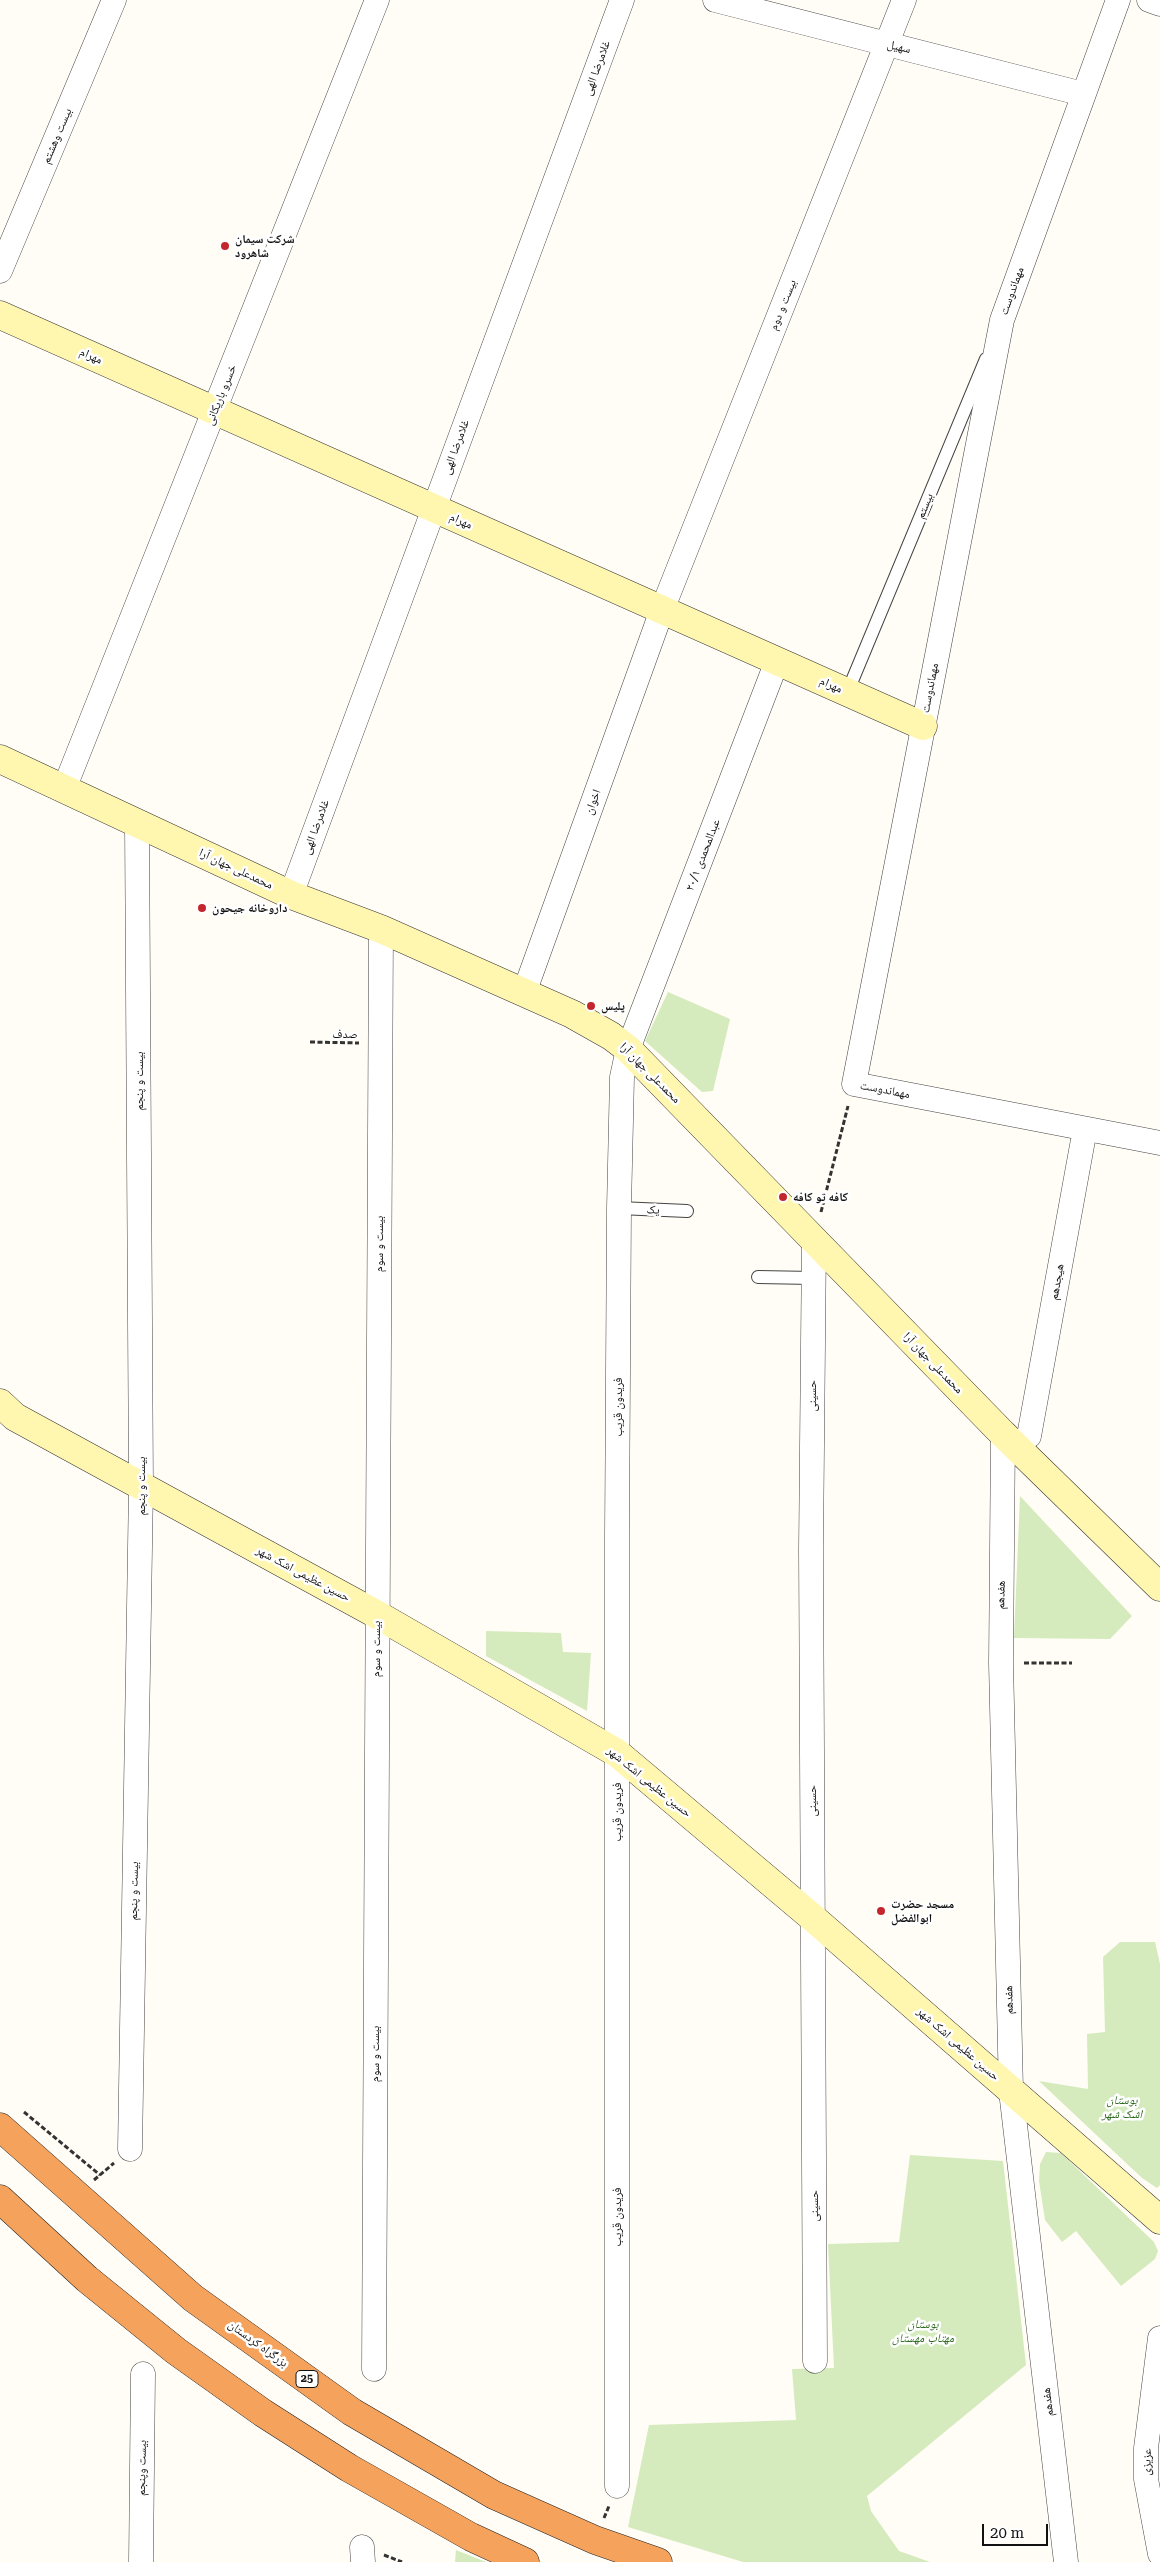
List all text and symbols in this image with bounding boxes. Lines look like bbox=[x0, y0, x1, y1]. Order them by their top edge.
street label: سهیل bbox=[886, 37, 912, 57]
street label: غلامرضا الهی bbox=[580, 39, 614, 97]
street label: بیست وهشتم bbox=[39, 106, 75, 166]
place label: شرکت سیمان شاهرود bbox=[235, 232, 295, 260]
marker: شرکت سیمان شاهرود bbox=[219, 240, 231, 252]
street label: مهماندوست bbox=[997, 265, 1027, 317]
street label: بیست و دوم bbox=[766, 277, 800, 333]
street label: مهرام bbox=[77, 345, 105, 367]
street label: خسرو باریکانی bbox=[202, 363, 240, 427]
street label: غلامرضا الهی bbox=[439, 418, 473, 476]
street label: بیستم bbox=[913, 491, 937, 521]
street label: مهرام bbox=[447, 510, 475, 532]
street label: مهماندوست bbox=[918, 662, 942, 714]
street label: مهرام bbox=[817, 674, 845, 696]
street label: اخوان bbox=[582, 787, 604, 817]
street label: غلامرضا الهی bbox=[299, 798, 333, 856]
street label: عبدالمحمدی ۲۰/۱ bbox=[683, 817, 723, 893]
street label: محمدعلی جهان آرا bbox=[197, 846, 275, 892]
place label: داروخانه جیحون bbox=[212, 901, 287, 915]
marker: داروخانه جیحون bbox=[196, 902, 208, 914]
place label: پلیس bbox=[601, 999, 625, 1013]
marker: پلیس bbox=[585, 1000, 597, 1012]
street label: صدف bbox=[332, 1027, 358, 1041]
street label: محمدعلی جهان آرا bbox=[617, 1040, 683, 1106]
street label: بیست و پنجم bbox=[132, 1051, 146, 1111]
street label: مهماندوست bbox=[859, 1078, 911, 1102]
place label: کافه تو کافه bbox=[793, 1190, 848, 1204]
marker: کافه تو کافه bbox=[777, 1191, 789, 1203]
street label: یک bbox=[646, 1203, 660, 1217]
street label: بیست و سوم bbox=[372, 1216, 386, 1272]
street label: هیجدهم bbox=[1047, 1263, 1067, 1301]
street label: محمدعلی جهان آرا bbox=[900, 1329, 966, 1397]
street label: فریدون قریب bbox=[611, 1377, 625, 1437]
street label: حسینی bbox=[805, 1380, 819, 1412]
street label: بیست و پنجم bbox=[134, 1456, 148, 1516]
street label: حسین عظیمی اشک شهر bbox=[253, 1543, 353, 1605]
street label: هفدهم bbox=[994, 1580, 1008, 1610]
street label: بیست و سوم bbox=[369, 1621, 383, 1677]
street label: حسین عظیمی اشک شهر bbox=[604, 1744, 694, 1820]
street label: فریدون قریب bbox=[610, 1782, 624, 1842]
street label: حسینی bbox=[805, 1785, 819, 1817]
street label: بیست و پنجم bbox=[126, 1861, 142, 1921]
place label: مسجد حضرت ابوالفضل bbox=[891, 1897, 954, 1925]
marker: مسجد حضرت ابوالفضل bbox=[875, 1905, 887, 1917]
street label: هفدهم bbox=[1002, 1985, 1016, 2015]
street label: حسین عظیمی اشک شهر bbox=[914, 2004, 1002, 2084]
street label: بیست و سوم bbox=[368, 2026, 382, 2082]
park label: بوستان اشک شهر bbox=[1102, 2093, 1142, 2121]
street label: فریدون قریب bbox=[610, 2187, 624, 2247]
street label: حسینی bbox=[807, 2190, 821, 2222]
street label: بزرگراه کردستان bbox=[225, 2317, 291, 2371]
park label: بوستان مهتاب مهستان bbox=[892, 2317, 954, 2345]
road number: 25 bbox=[296, 2370, 318, 2388]
street label: هفدهم bbox=[1039, 2387, 1057, 2417]
street label: بیست وپنجم bbox=[134, 2440, 150, 2496]
street label: عزیزی bbox=[1139, 2448, 1155, 2476]
scale bar bbox=[985, 2514, 1051, 2546]
text: 20 m bbox=[990, 2524, 1024, 2542]

